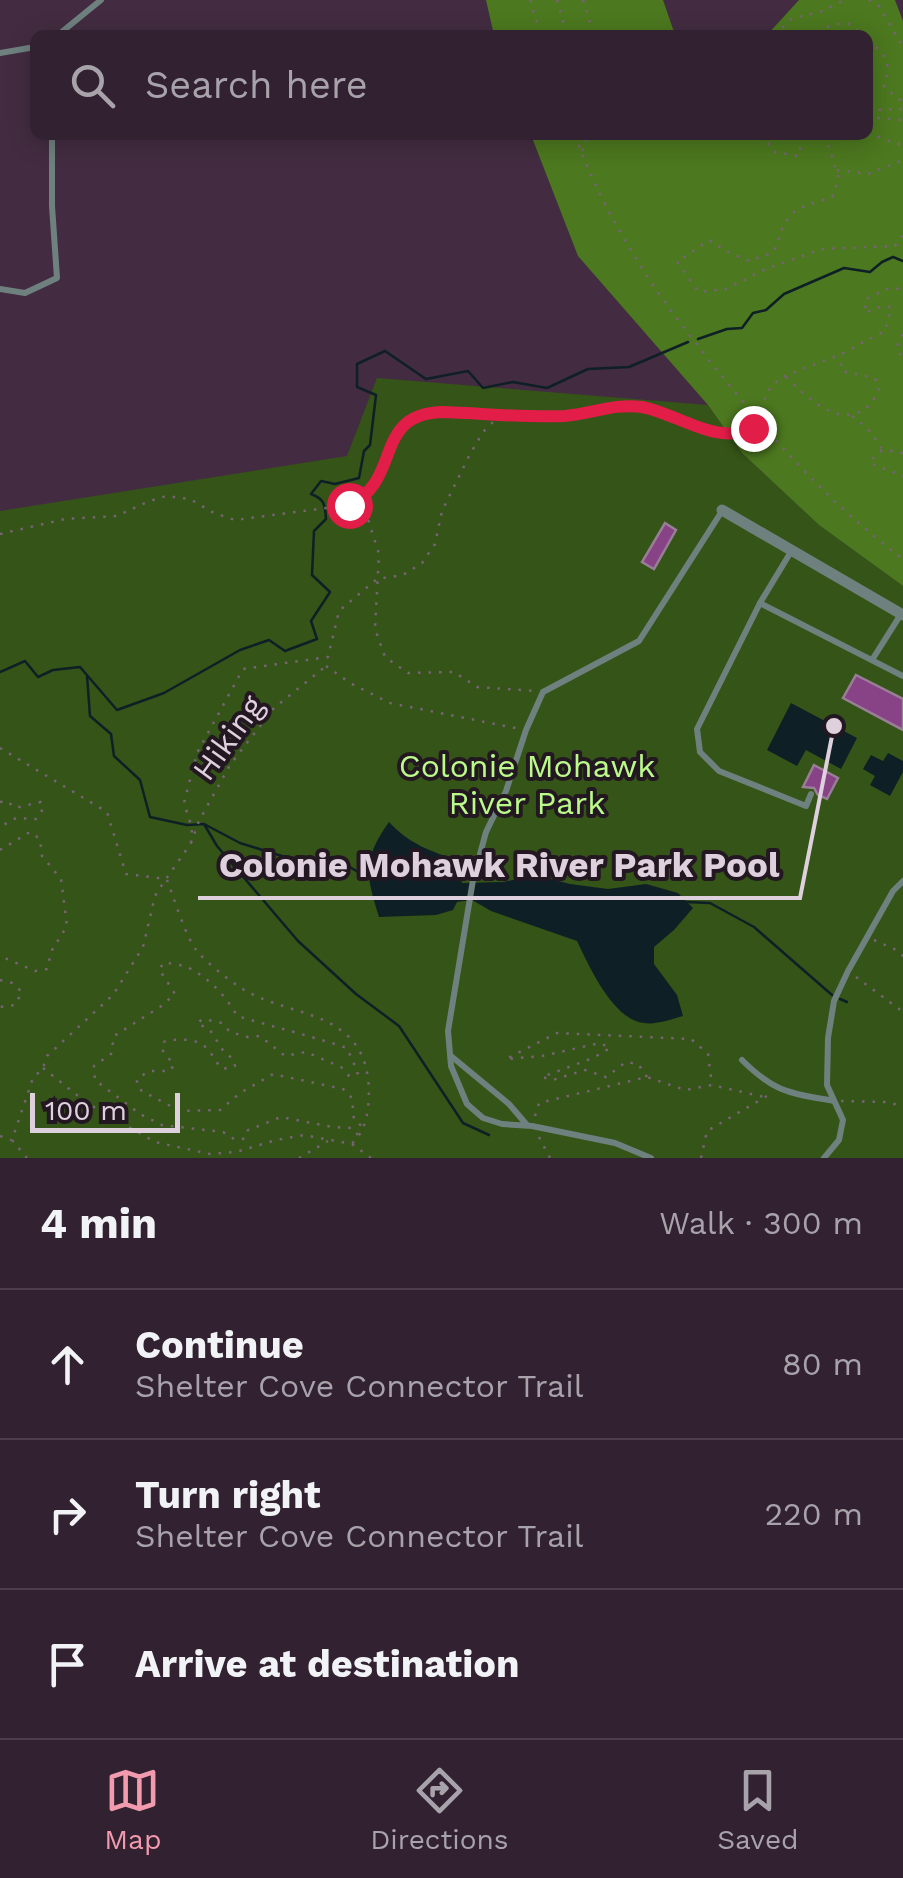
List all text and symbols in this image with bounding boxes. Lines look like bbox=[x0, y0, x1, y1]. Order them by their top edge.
search box bbox=[30, 30, 873, 140]
icon: search bbox=[65, 58, 120, 113]
text: Search here bbox=[145, 63, 368, 107]
route end bbox=[731, 406, 777, 452]
route start bbox=[327, 483, 373, 529]
street label: Hiking bbox=[185, 687, 272, 788]
park label: Colonie Mohawk River Park bbox=[399, 747, 655, 822]
callout: Colonie Mohawk River Park Pool bbox=[198, 833, 800, 898]
text: Colonie Mohawk River Park Pool bbox=[219, 844, 780, 886]
scale bar bbox=[30, 1088, 180, 1132]
text: 100 m bbox=[45, 1094, 127, 1127]
text: 4 min bbox=[40, 1199, 157, 1248]
text: Walk · 300 m bbox=[659, 1204, 863, 1242]
text: Continue bbox=[135, 1323, 304, 1367]
icon: ahead bbox=[40, 1337, 95, 1392]
text: 80 m bbox=[782, 1345, 863, 1383]
text: Shelter Cove Connector Trail bbox=[135, 1367, 583, 1405]
text: Turn right bbox=[135, 1473, 321, 1517]
icon: right bbox=[40, 1487, 95, 1542]
text: 220 m bbox=[764, 1495, 863, 1533]
text: Shelter Cove Connector Trail bbox=[135, 1517, 583, 1555]
icon: arrive bbox=[40, 1637, 95, 1692]
text: Arrive at destination bbox=[135, 1642, 520, 1686]
tab: Map bbox=[104, 1763, 162, 1856]
tab: Directions bbox=[370, 1763, 509, 1856]
tab: Saved bbox=[717, 1763, 799, 1856]

